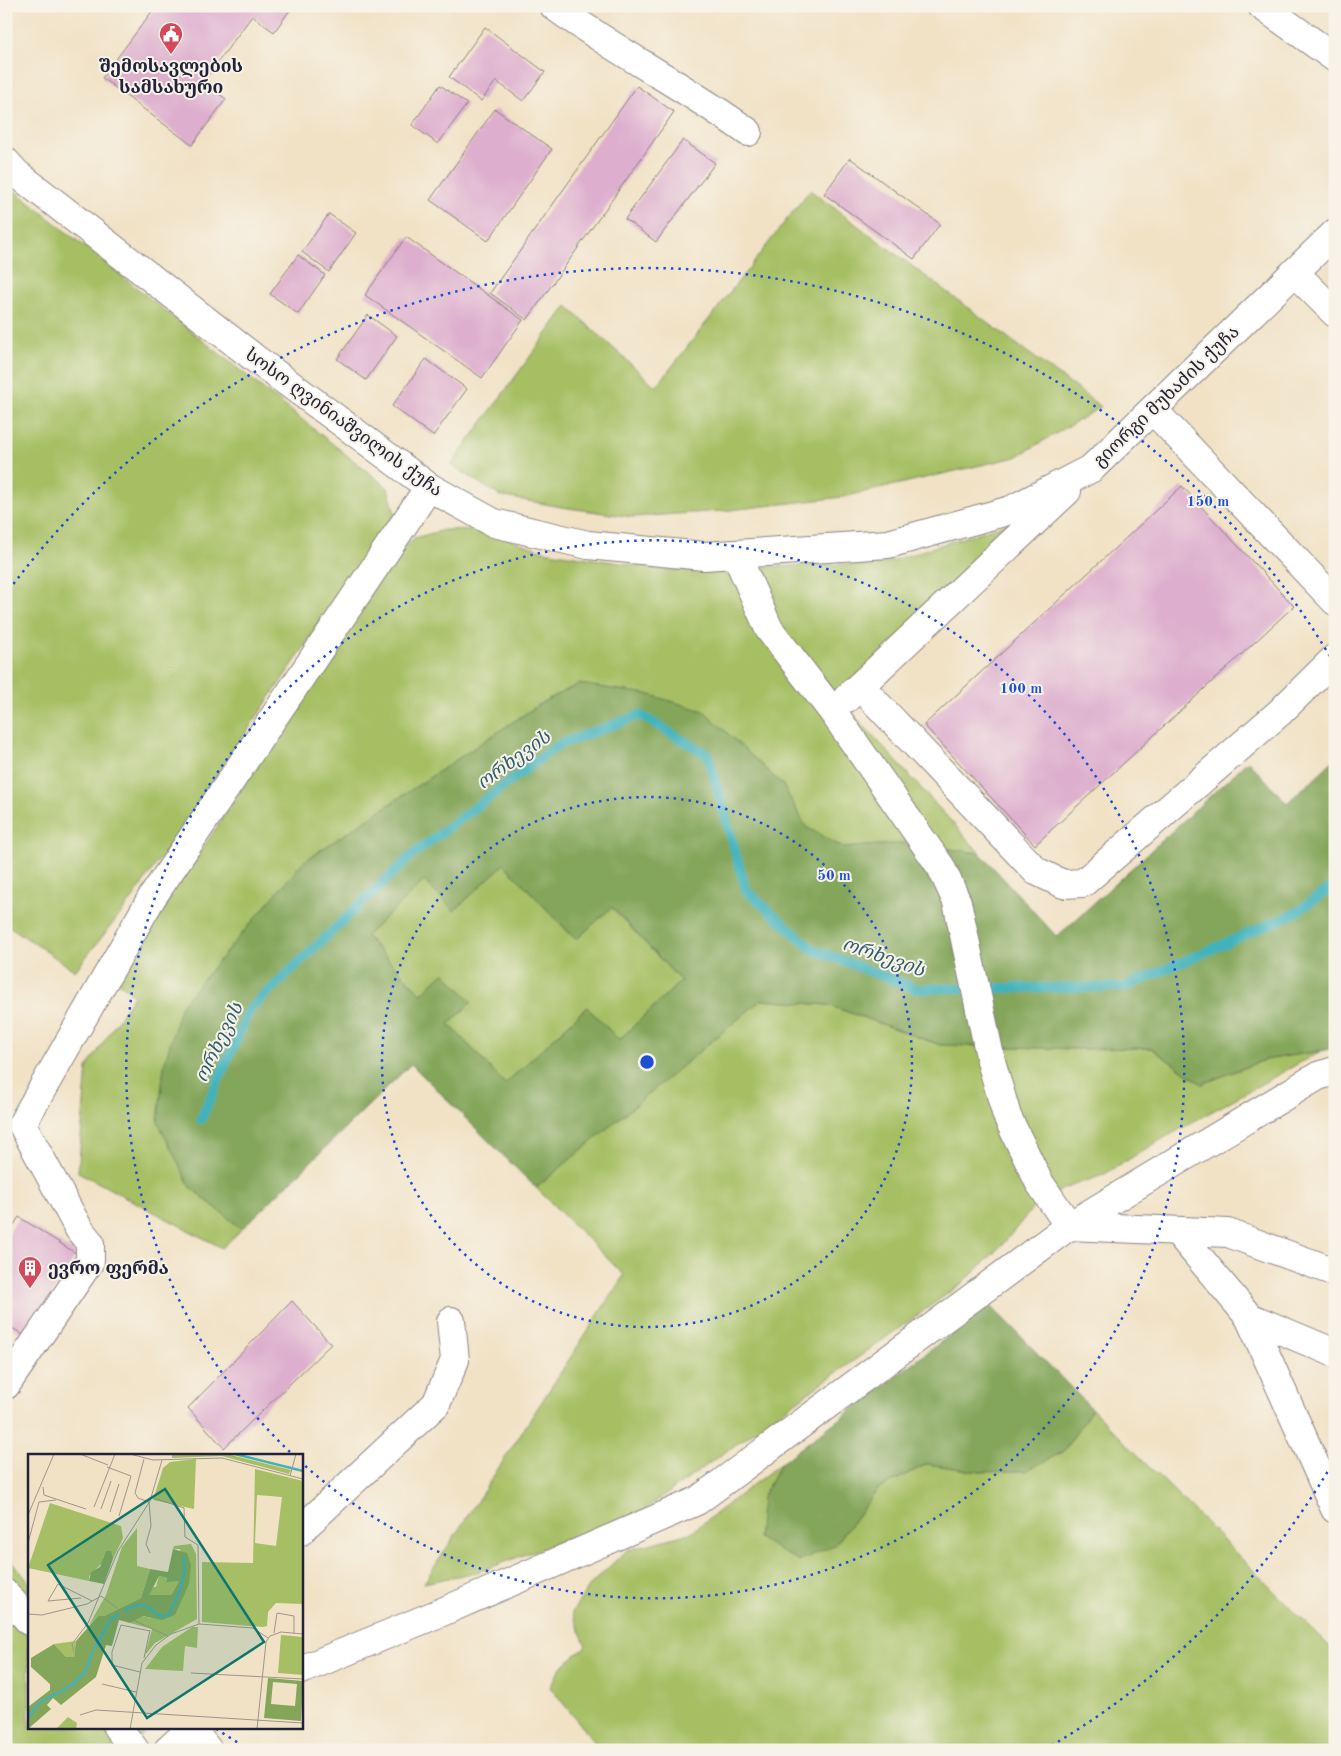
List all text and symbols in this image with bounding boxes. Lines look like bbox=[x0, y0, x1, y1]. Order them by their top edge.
public building icon: შემოსავლების სამსახური bbox=[158, 21, 184, 55]
place label: შემოსავლების სამსახური bbox=[98, 58, 243, 98]
street label: გიორგი მუხაძის ქუჩა bbox=[1090, 323, 1244, 471]
street label: სოსო ღვინიაშვილის ქუჩა bbox=[241, 345, 446, 501]
text: 150 m bbox=[1187, 495, 1229, 510]
text: 100 m bbox=[1000, 682, 1042, 697]
water label: ორხევის bbox=[474, 727, 555, 794]
text: 50 m bbox=[817, 869, 851, 884]
water label: ორხევის bbox=[840, 935, 927, 981]
water label: ორხევის bbox=[192, 1000, 248, 1086]
centre of rings bbox=[638, 1053, 656, 1071]
building icon: ევრო ფერმა bbox=[17, 1255, 43, 1289]
place label: ევრო ფერმა bbox=[48, 1260, 169, 1279]
inset map bbox=[28, 1454, 302, 1728]

